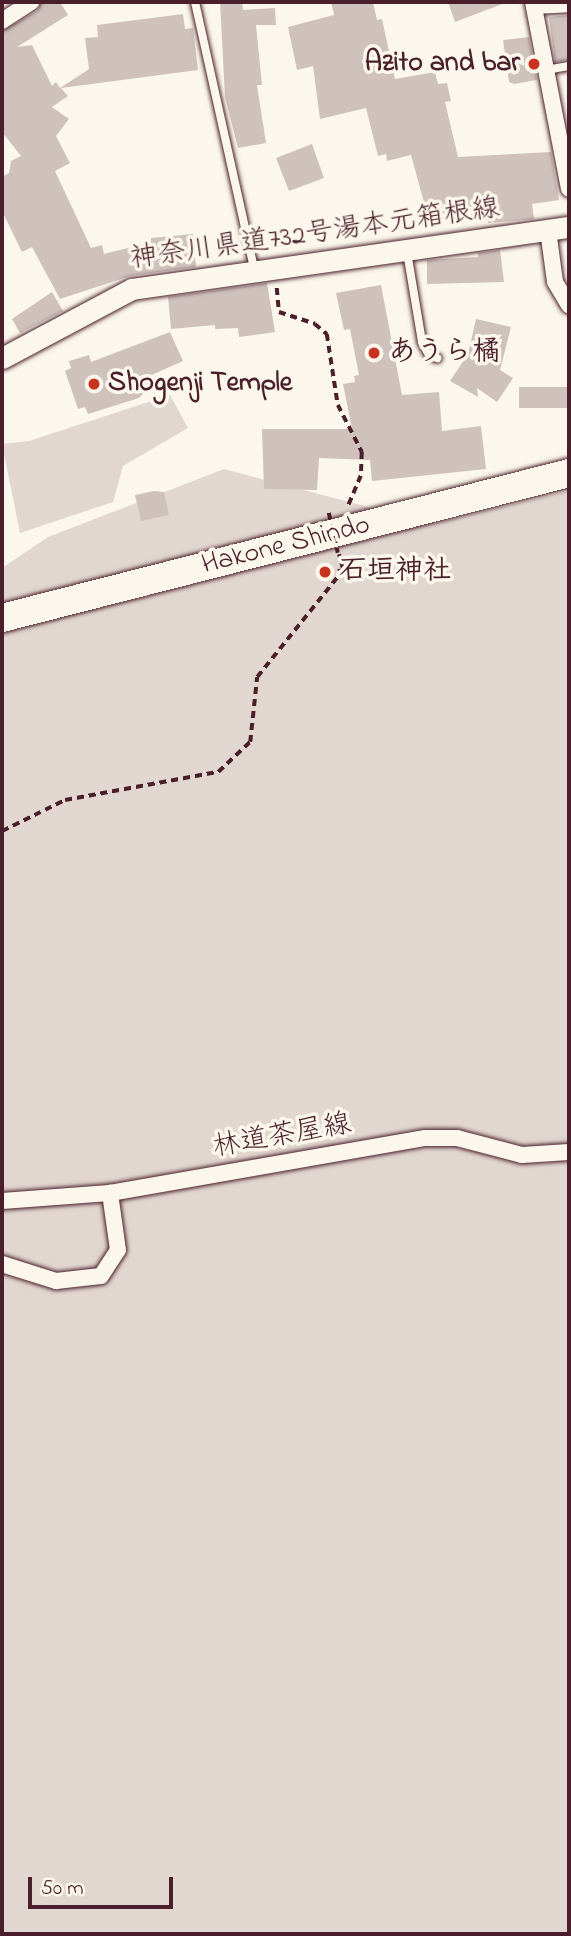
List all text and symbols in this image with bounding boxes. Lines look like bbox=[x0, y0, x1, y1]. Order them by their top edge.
place label: Azito and bar bbox=[365, 47, 520, 81]
marker: Azito and bar bbox=[526, 56, 542, 72]
street label: 神奈川県道732号湯本元箱根線 bbox=[128, 192, 502, 278]
place label: あうら橘 bbox=[388, 336, 500, 370]
marker: あうら橘 bbox=[366, 345, 382, 361]
place label: Shogenji Temple bbox=[108, 367, 292, 401]
marker: Shogenji Temple bbox=[86, 376, 102, 392]
street label: Hakone Shindo bbox=[199, 509, 373, 583]
place label: 石垣神社 bbox=[339, 555, 451, 589]
marker: 石垣神社 bbox=[317, 564, 333, 580]
street label: 林道茶屋線 bbox=[210, 1108, 354, 1166]
scale bar bbox=[32, 1862, 177, 1906]
text: 50 m bbox=[41, 1874, 84, 1904]

